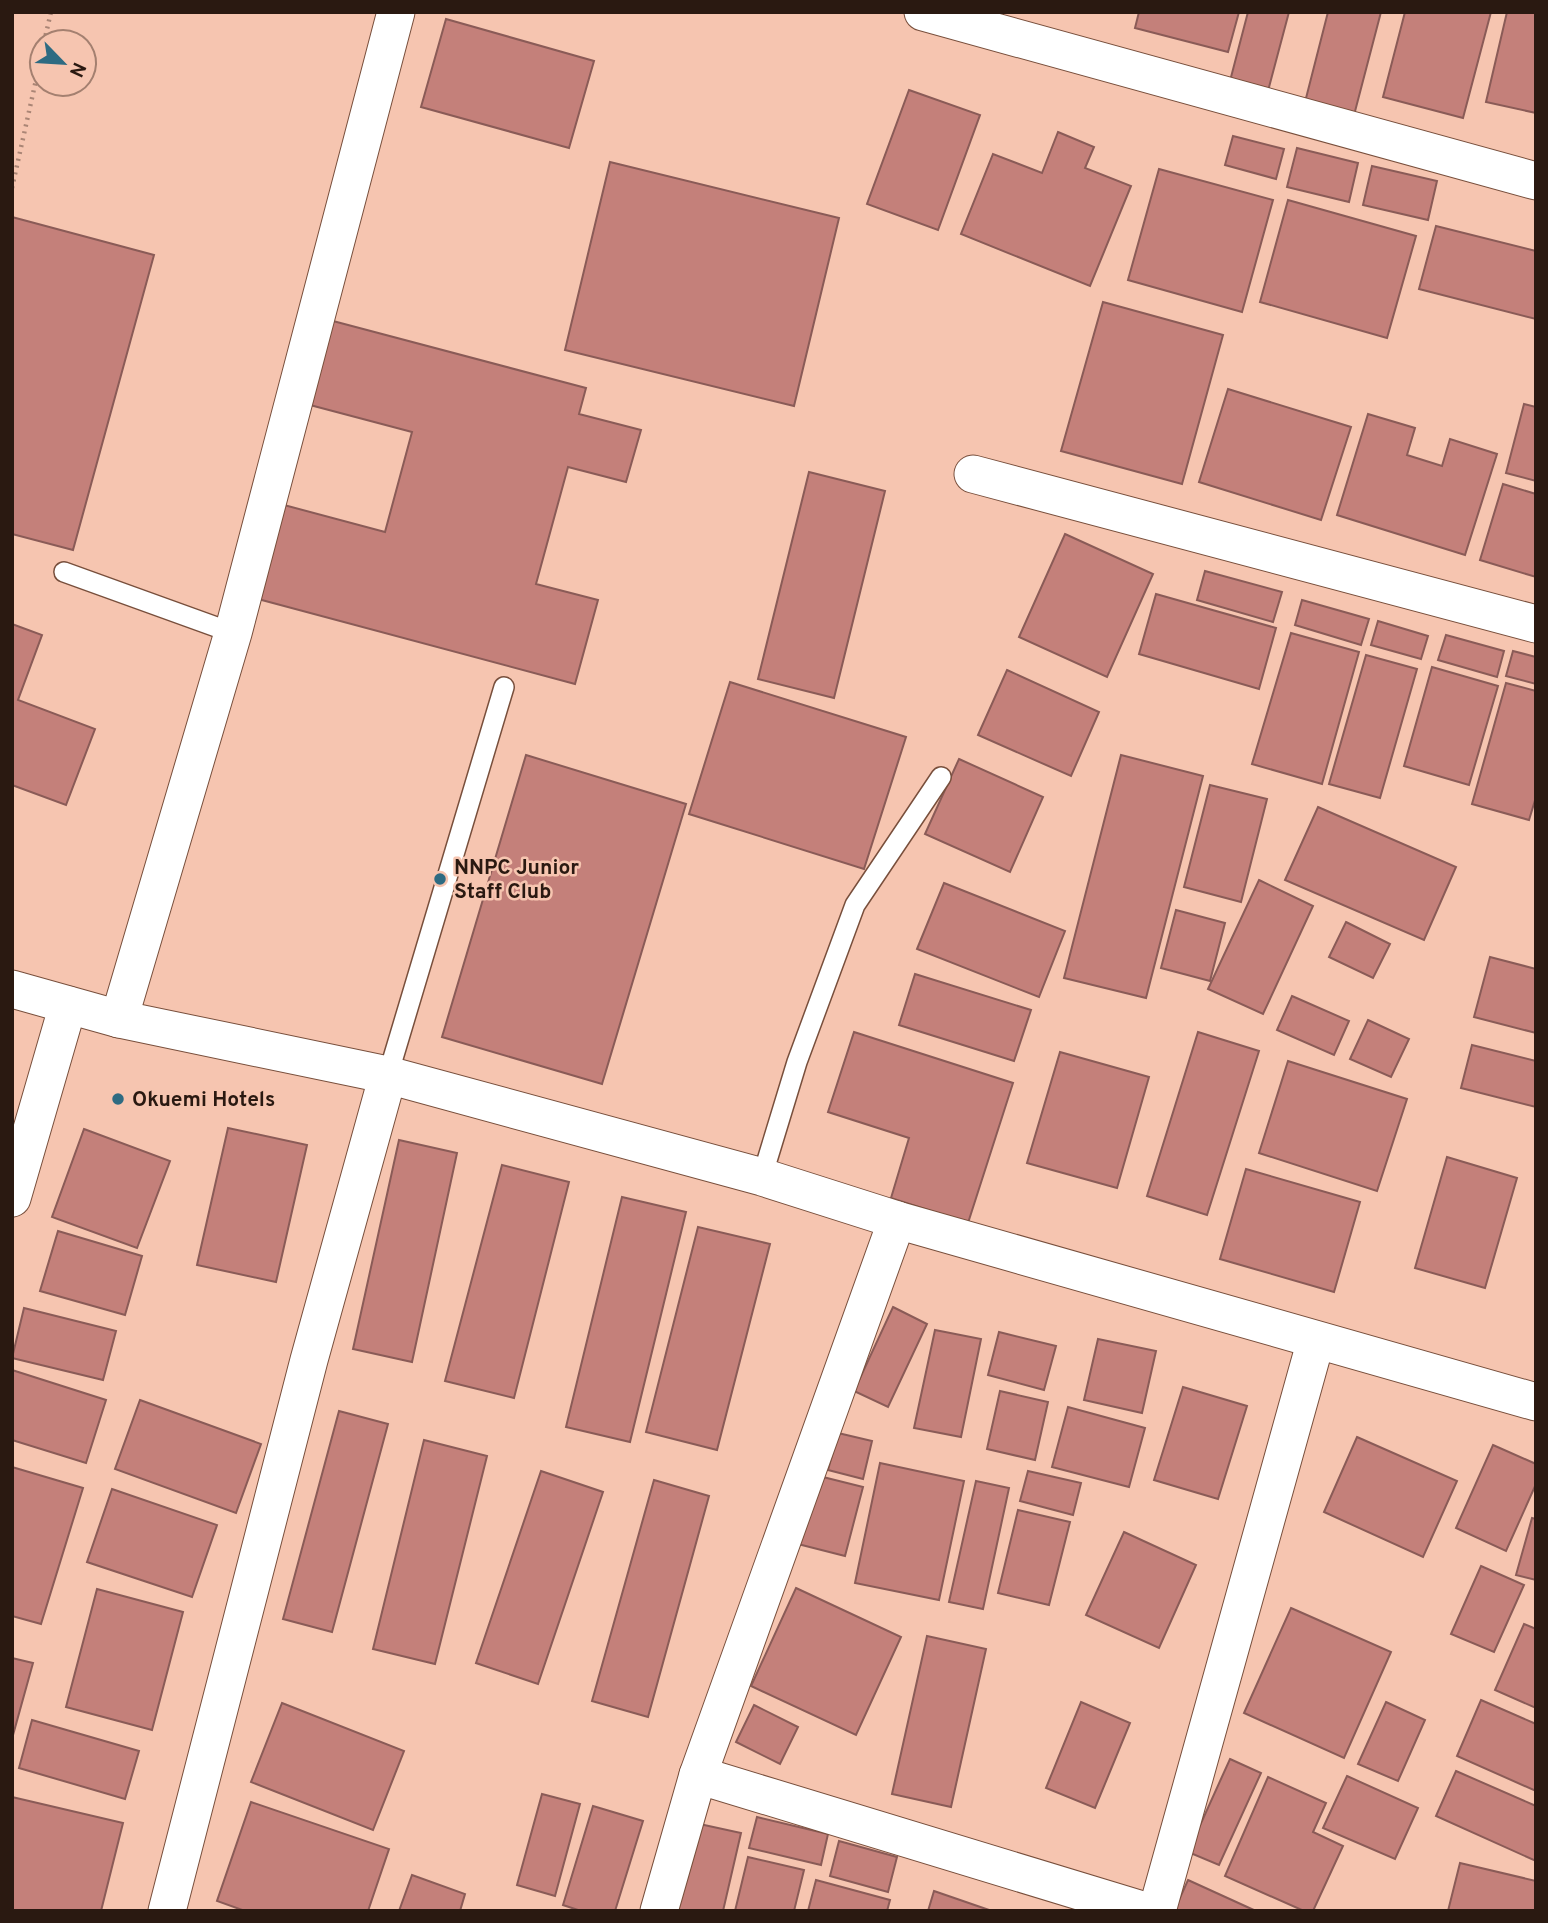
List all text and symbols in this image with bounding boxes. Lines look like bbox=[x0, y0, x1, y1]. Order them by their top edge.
north arrow bbox=[28, 28, 98, 98]
text: N bbox=[63, 58, 90, 81]
place label: NNPC Junior Staff Club bbox=[454, 855, 579, 906]
marker: NNPC Junior Staff Club bbox=[432, 871, 448, 887]
place label: Okuemi Hotels bbox=[132, 1087, 275, 1114]
marker: Okuemi Hotels bbox=[110, 1091, 126, 1107]

